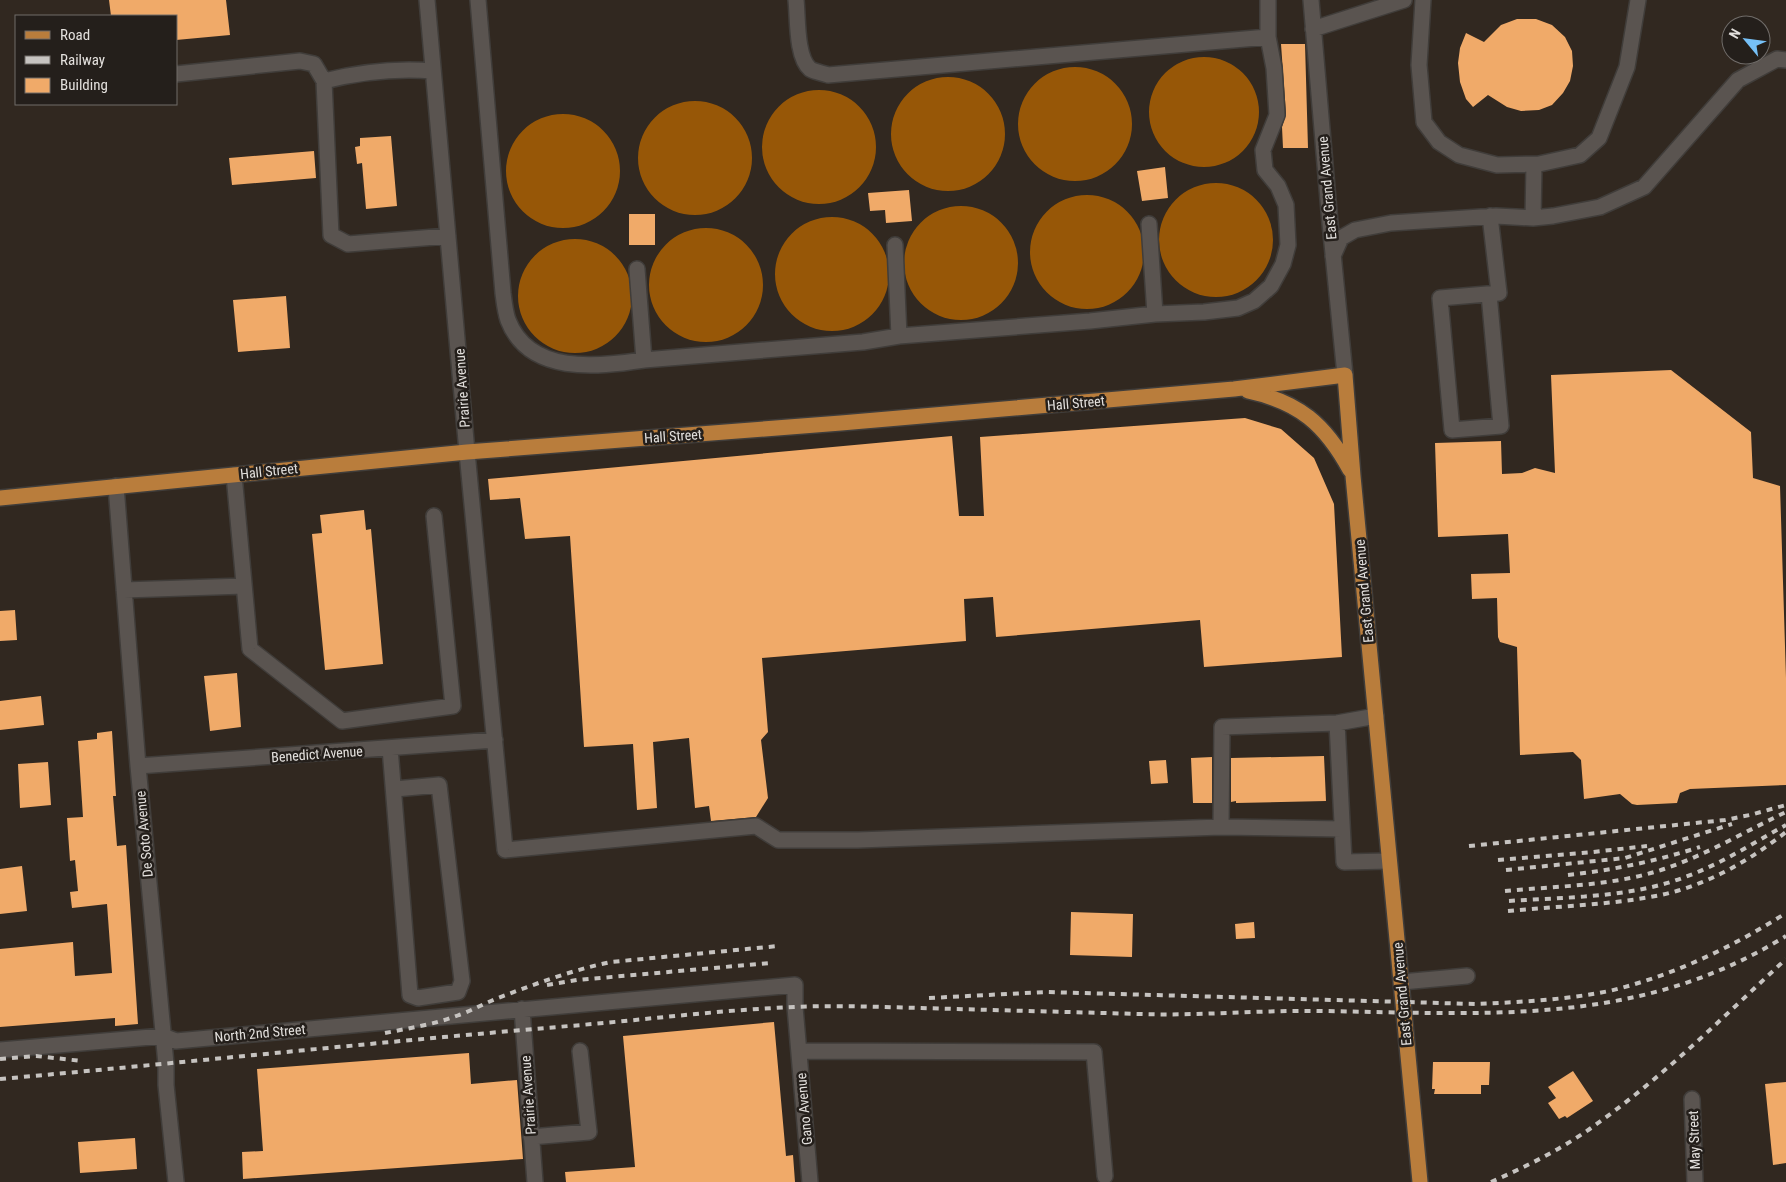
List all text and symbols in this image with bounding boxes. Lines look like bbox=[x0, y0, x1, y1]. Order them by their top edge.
legend bbox=[15, 15, 178, 105]
north arrow bbox=[1721, 15, 1771, 65]
text: Road bbox=[60, 26, 90, 44]
text: N bbox=[1726, 26, 1744, 41]
text: Railway bbox=[60, 51, 105, 69]
text: Building bbox=[60, 76, 108, 94]
street label: East Grand Avenue bbox=[1314, 135, 1339, 240]
street label: Prairie Avenue bbox=[451, 347, 473, 428]
street label: Hall Street bbox=[1046, 393, 1106, 413]
street label: Hall Street bbox=[644, 426, 702, 446]
street label: Hall Street bbox=[239, 460, 299, 482]
street label: East Grand Avenue bbox=[1351, 538, 1376, 643]
street label: Benedict Avenue bbox=[271, 743, 364, 765]
street label: De Soto Avenue bbox=[132, 790, 156, 878]
street label: East Grand Avenue bbox=[1389, 941, 1414, 1046]
street label: North 2nd Street bbox=[214, 1021, 306, 1045]
street label: Prairie Avenue bbox=[517, 1054, 539, 1135]
street label: Gano Avenue bbox=[793, 1072, 815, 1146]
street label: May Street bbox=[1685, 1110, 1703, 1170]

